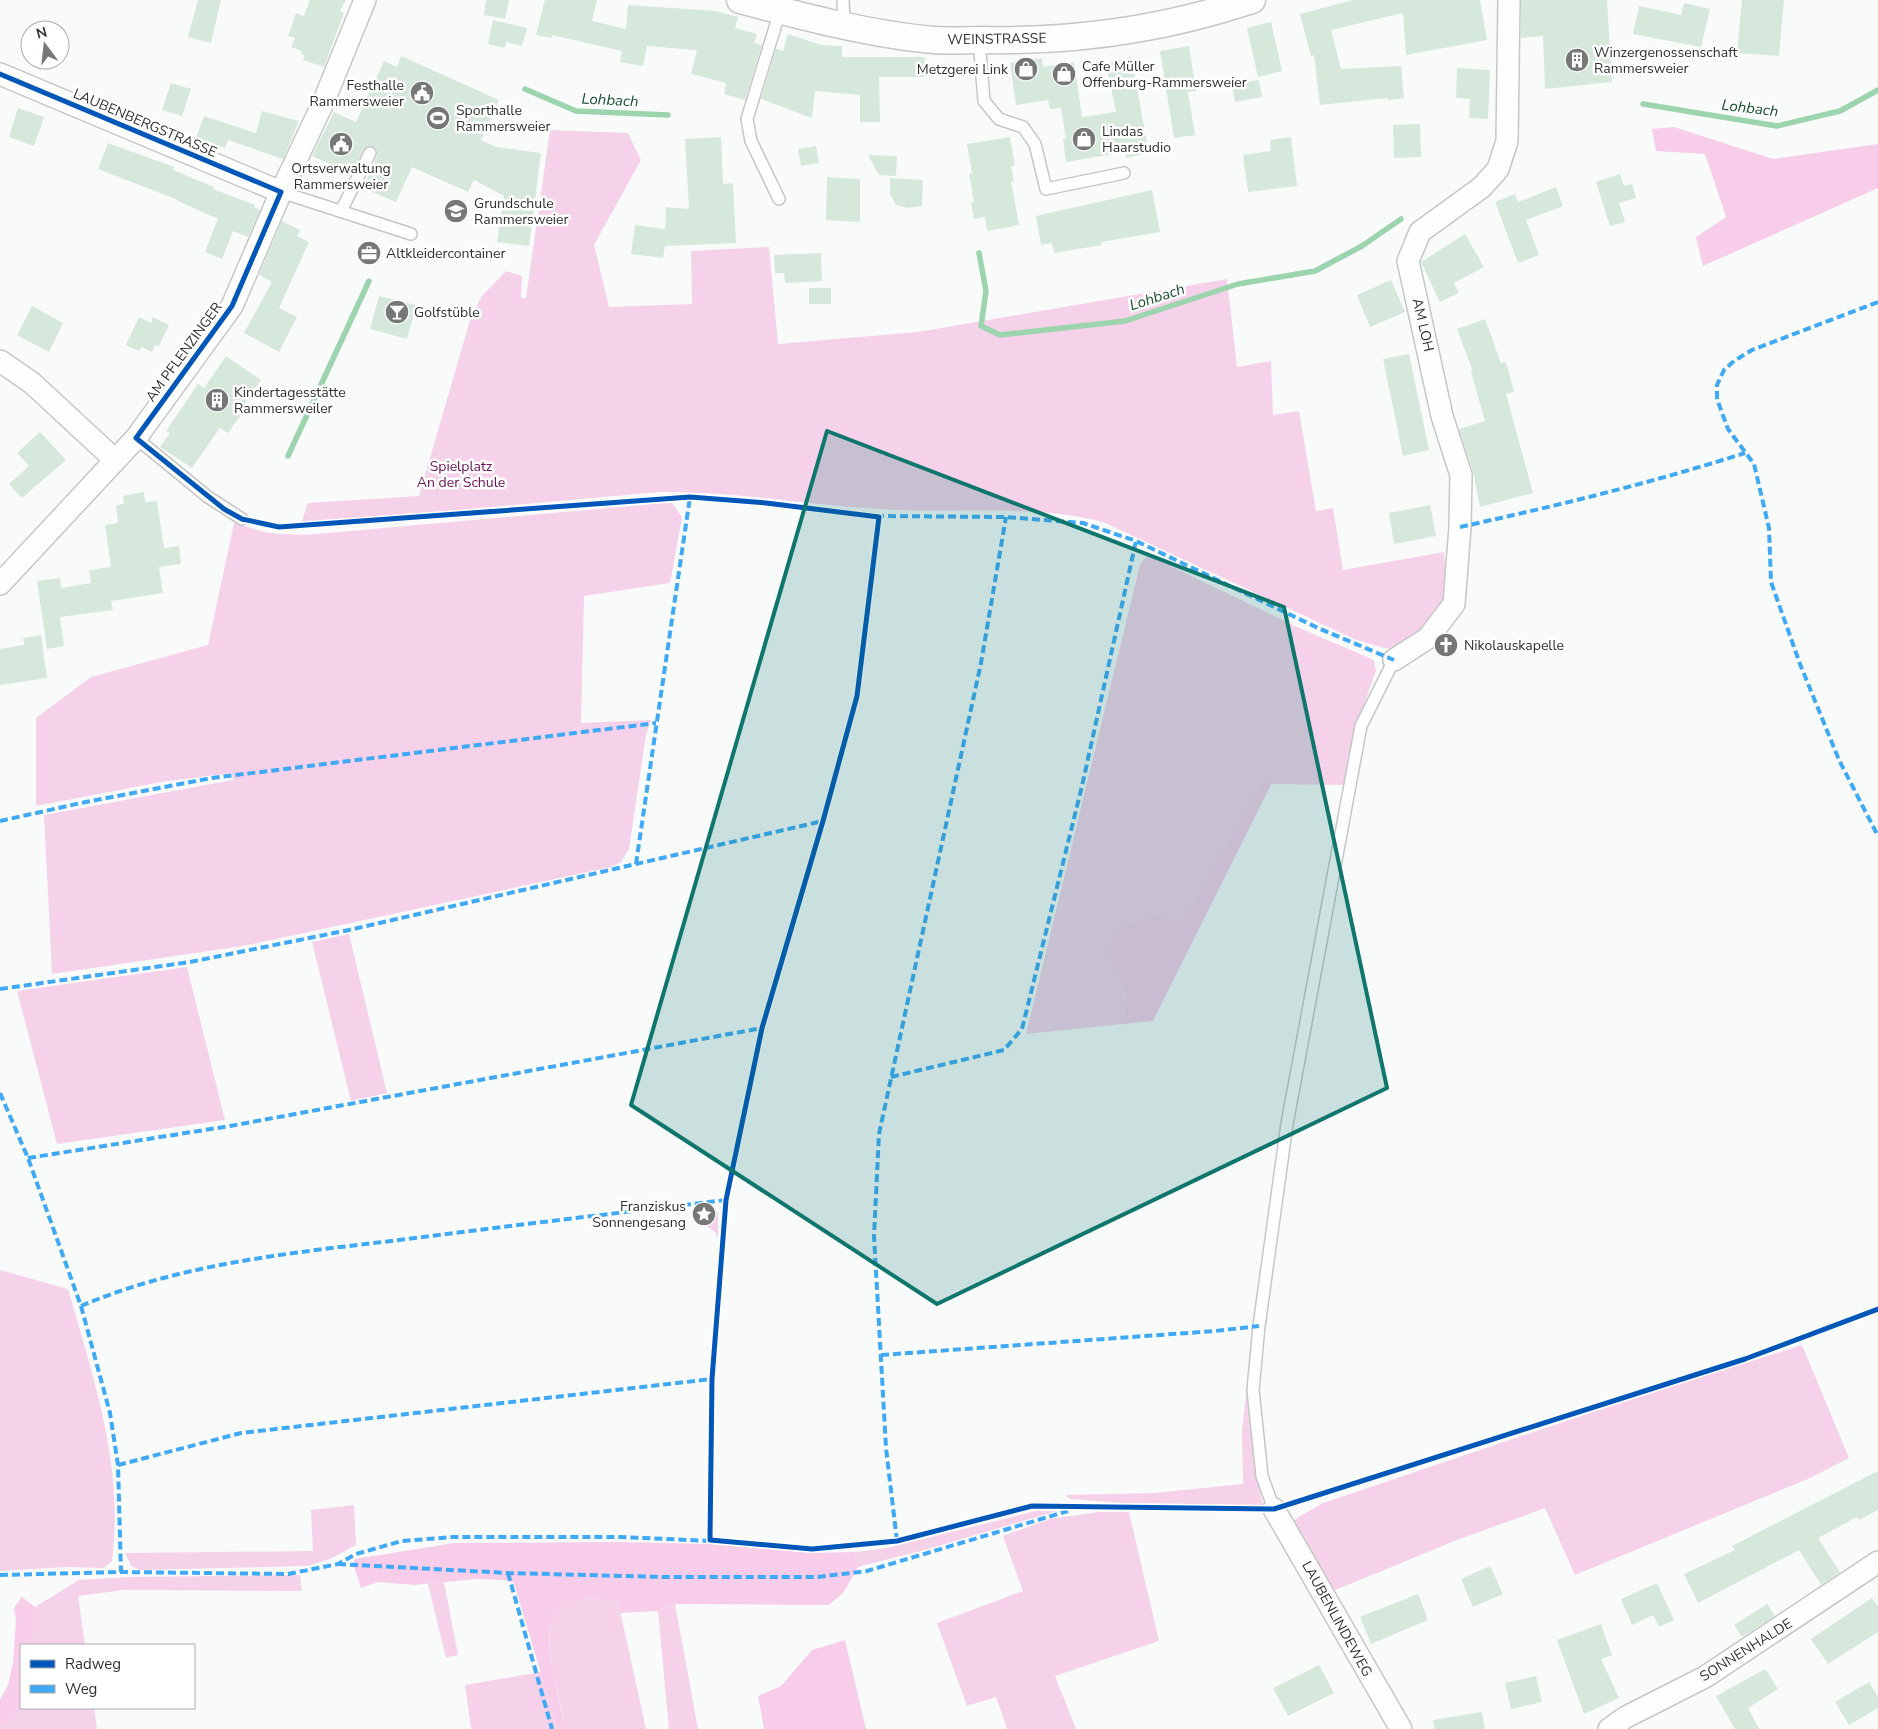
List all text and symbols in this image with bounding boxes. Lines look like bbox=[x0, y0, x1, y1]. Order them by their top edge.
north arrow bbox=[20, 20, 70, 70]
text: N bbox=[34, 22, 49, 43]
street label: WEINSTRASSE bbox=[947, 29, 1047, 49]
place label: Winzergenossenschaft Rammersweier bbox=[1594, 43, 1737, 78]
building icon: Winzergenossenschaft Rammersweier bbox=[1564, 47, 1590, 73]
shop icon: Metzgerei Link bbox=[1013, 56, 1039, 82]
place label: Cafe Müller Offenburg-Rammersweier bbox=[1082, 57, 1247, 92]
place label: Metzgerei Link bbox=[917, 60, 1009, 79]
shop icon: Cafe Müller Offenburg-Rammersweier bbox=[1051, 61, 1077, 87]
place label: Festhalle Rammersweier bbox=[309, 76, 404, 111]
public building icon: Festhalle Rammersweier bbox=[409, 80, 435, 106]
street label: LAUBENBERGSTRASSE bbox=[70, 84, 220, 162]
water label: Lohbach bbox=[581, 89, 639, 111]
water label: Lohbach bbox=[1720, 95, 1780, 121]
place label: Sporthalle Rammersweier bbox=[456, 101, 551, 136]
sports icon: Sporthalle Rammersweier bbox=[425, 105, 451, 131]
place label: Lindas Haarstudio bbox=[1102, 122, 1171, 157]
shop icon: Lindas Haarstudio bbox=[1071, 126, 1097, 152]
public building icon: Ortsverwaltung Rammersweier bbox=[328, 131, 354, 157]
place label: Ortsverwaltung Rammersweier bbox=[291, 159, 391, 194]
place label: Grundschule Rammersweier bbox=[474, 194, 569, 229]
school or university icon: Grundschule Rammersweier bbox=[443, 198, 469, 224]
office icon: Altkleidercontainer bbox=[356, 240, 382, 266]
place label: Altkleidercontainer bbox=[386, 244, 506, 263]
water label: Lohbach bbox=[1127, 279, 1187, 315]
street label: AM LOH bbox=[1408, 296, 1438, 354]
street label: AM PFLENZINGER bbox=[142, 299, 226, 405]
bar icon: Golfstüble bbox=[384, 299, 410, 325]
place label: Golfstüble bbox=[414, 303, 480, 322]
place label: Kindertagesstätte Rammersweiler bbox=[234, 383, 346, 418]
building icon: Kindertagesstätte Rammersweiler bbox=[204, 387, 230, 413]
park label: Spielplatz An der Schule bbox=[417, 457, 505, 492]
church icon: Nikolauskapelle bbox=[1433, 632, 1459, 658]
place label: Nikolauskapelle bbox=[1464, 636, 1564, 655]
place label: Franziskus Sonnengesang bbox=[592, 1197, 686, 1232]
place icon: Franziskus Sonnengesang bbox=[691, 1201, 717, 1227]
street label: LAUBENLINDEWEG bbox=[1297, 1558, 1377, 1680]
street label: SONNENHALDE bbox=[1696, 1614, 1796, 1686]
legend bbox=[20, 1644, 195, 1709]
text: Radweg bbox=[65, 1654, 121, 1674]
text: Weg bbox=[65, 1679, 97, 1699]

